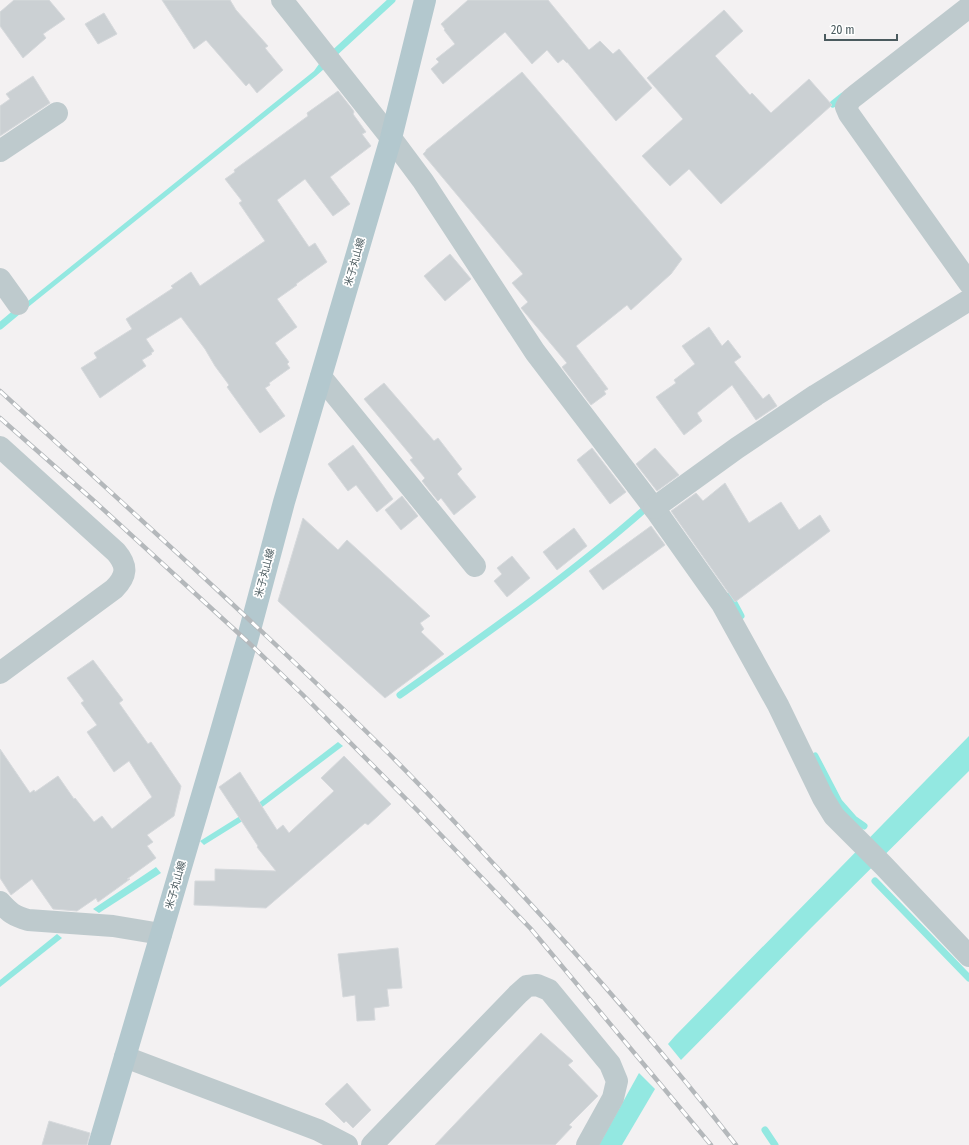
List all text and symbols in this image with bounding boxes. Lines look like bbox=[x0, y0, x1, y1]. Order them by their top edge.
scale bar bbox=[825, 16, 897, 42]
text: 20 m bbox=[831, 23, 855, 37]
street label: 米子丸山線 bbox=[342, 236, 368, 288]
street label: 米子丸山線 bbox=[253, 547, 277, 599]
street label: 米子丸山線 bbox=[163, 859, 189, 911]

